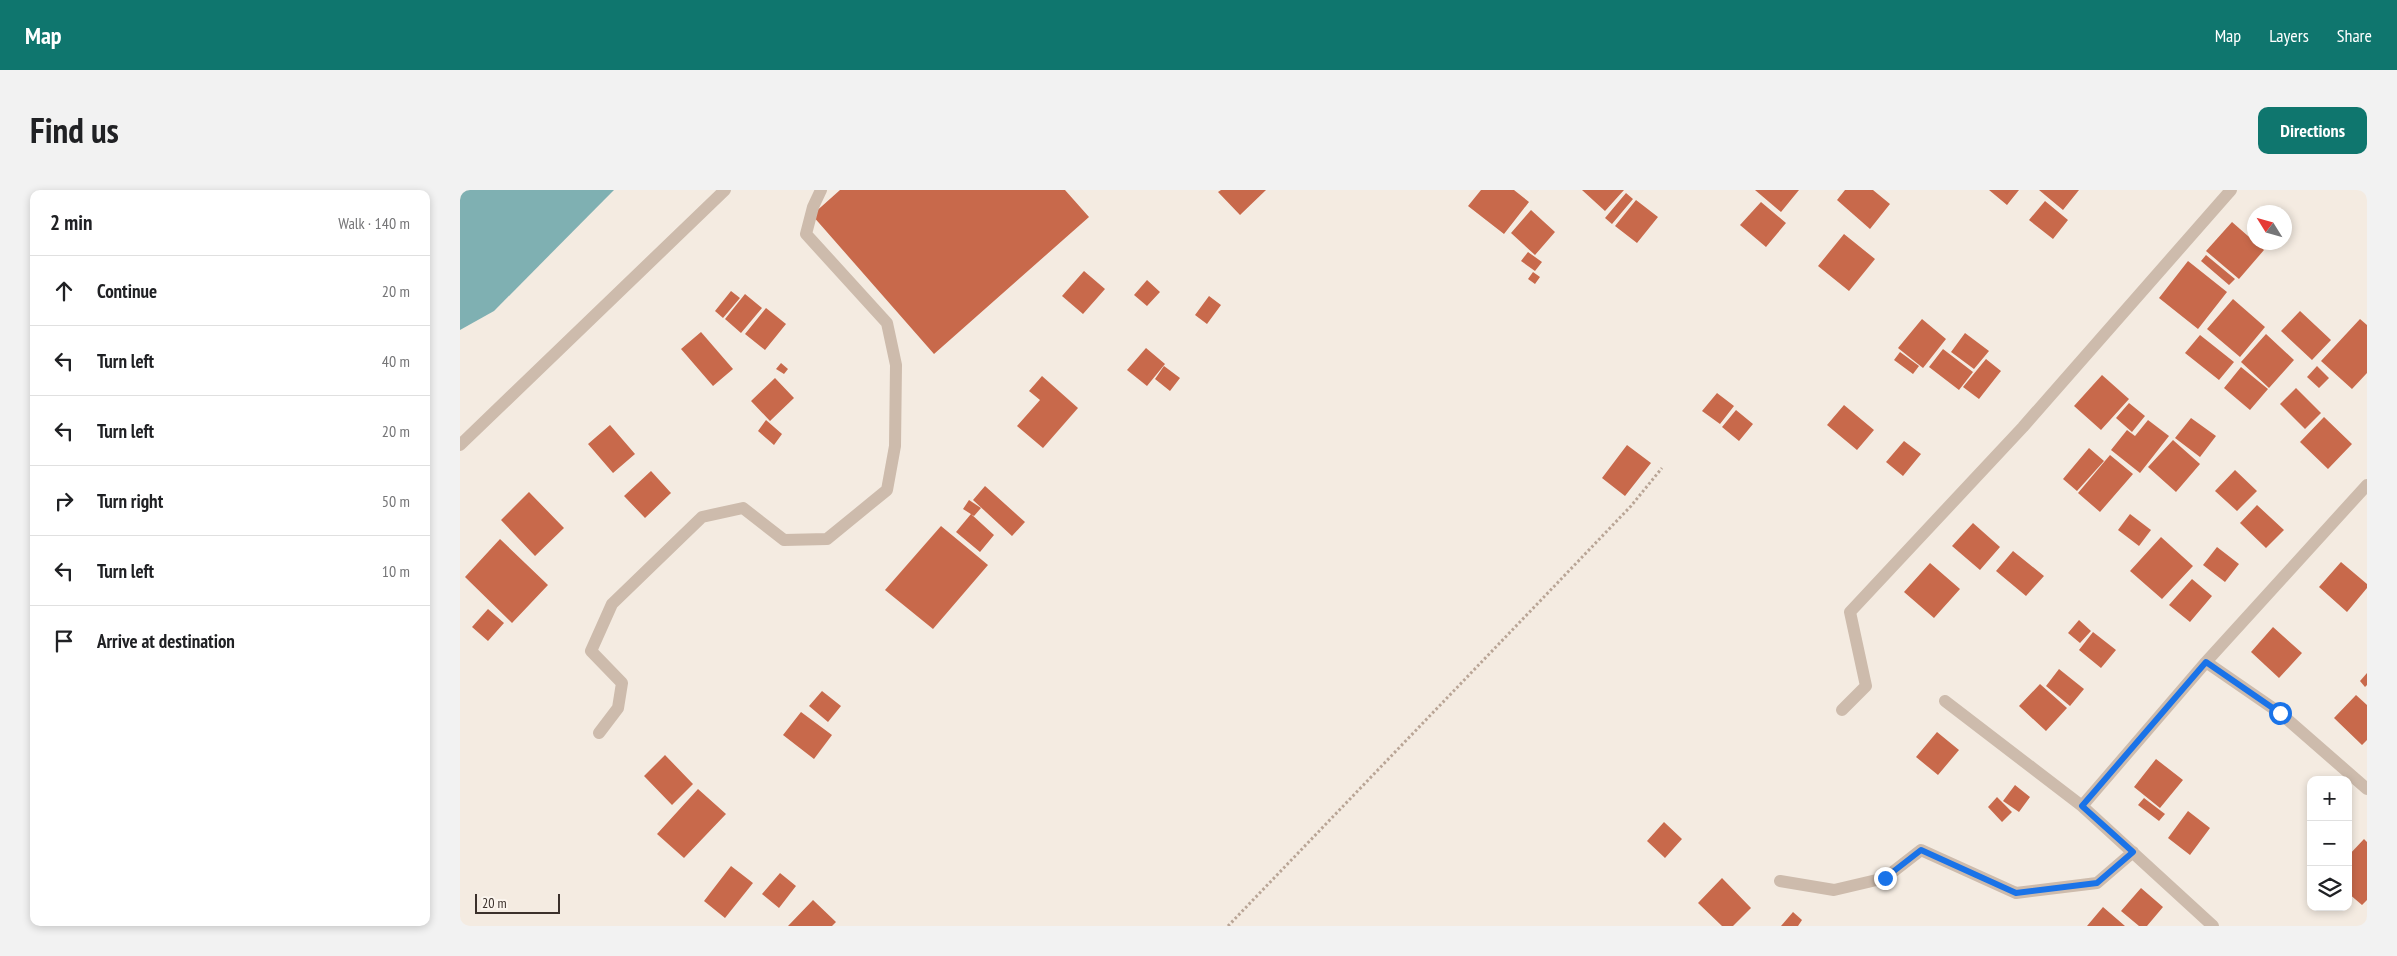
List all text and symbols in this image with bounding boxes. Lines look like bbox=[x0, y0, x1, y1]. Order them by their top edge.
text: Map bbox=[25, 20, 62, 51]
text: Map bbox=[2215, 24, 2241, 47]
text: Layers bbox=[2269, 24, 2309, 47]
text: Share bbox=[2337, 24, 2372, 47]
text: Find us bbox=[30, 107, 119, 153]
button: Directions bbox=[2258, 107, 2367, 154]
north arrow bbox=[2247, 205, 2292, 250]
text: 2 min bbox=[50, 209, 92, 236]
text: Walk · 140 m bbox=[338, 213, 410, 233]
icon: ahead bbox=[50, 277, 78, 305]
text: Continue bbox=[97, 279, 157, 303]
text: 20 m bbox=[382, 281, 410, 301]
icon: left bbox=[50, 347, 78, 375]
text: Turn left bbox=[97, 349, 154, 373]
text: 40 m bbox=[382, 351, 410, 371]
icon: left bbox=[50, 417, 78, 445]
text: Turn left bbox=[97, 419, 154, 443]
text: 20 m bbox=[382, 421, 410, 441]
icon: right bbox=[50, 487, 78, 515]
text: Turn right bbox=[97, 489, 163, 513]
text: 50 m bbox=[382, 491, 410, 511]
icon: left bbox=[50, 557, 78, 585]
text: Turn left bbox=[97, 559, 154, 583]
text: 10 m bbox=[382, 561, 410, 581]
icon: arrive bbox=[50, 627, 78, 655]
text: Arrive at destination bbox=[97, 629, 235, 653]
route start bbox=[2269, 702, 2292, 725]
map controls bbox=[2307, 776, 2352, 911]
button: + bbox=[2307, 776, 2352, 821]
button: − bbox=[2307, 821, 2352, 866]
button: layers bbox=[2307, 866, 2352, 911]
route end bbox=[1874, 867, 1897, 890]
scale bar bbox=[475, 891, 560, 914]
text: 20 m bbox=[482, 894, 507, 912]

